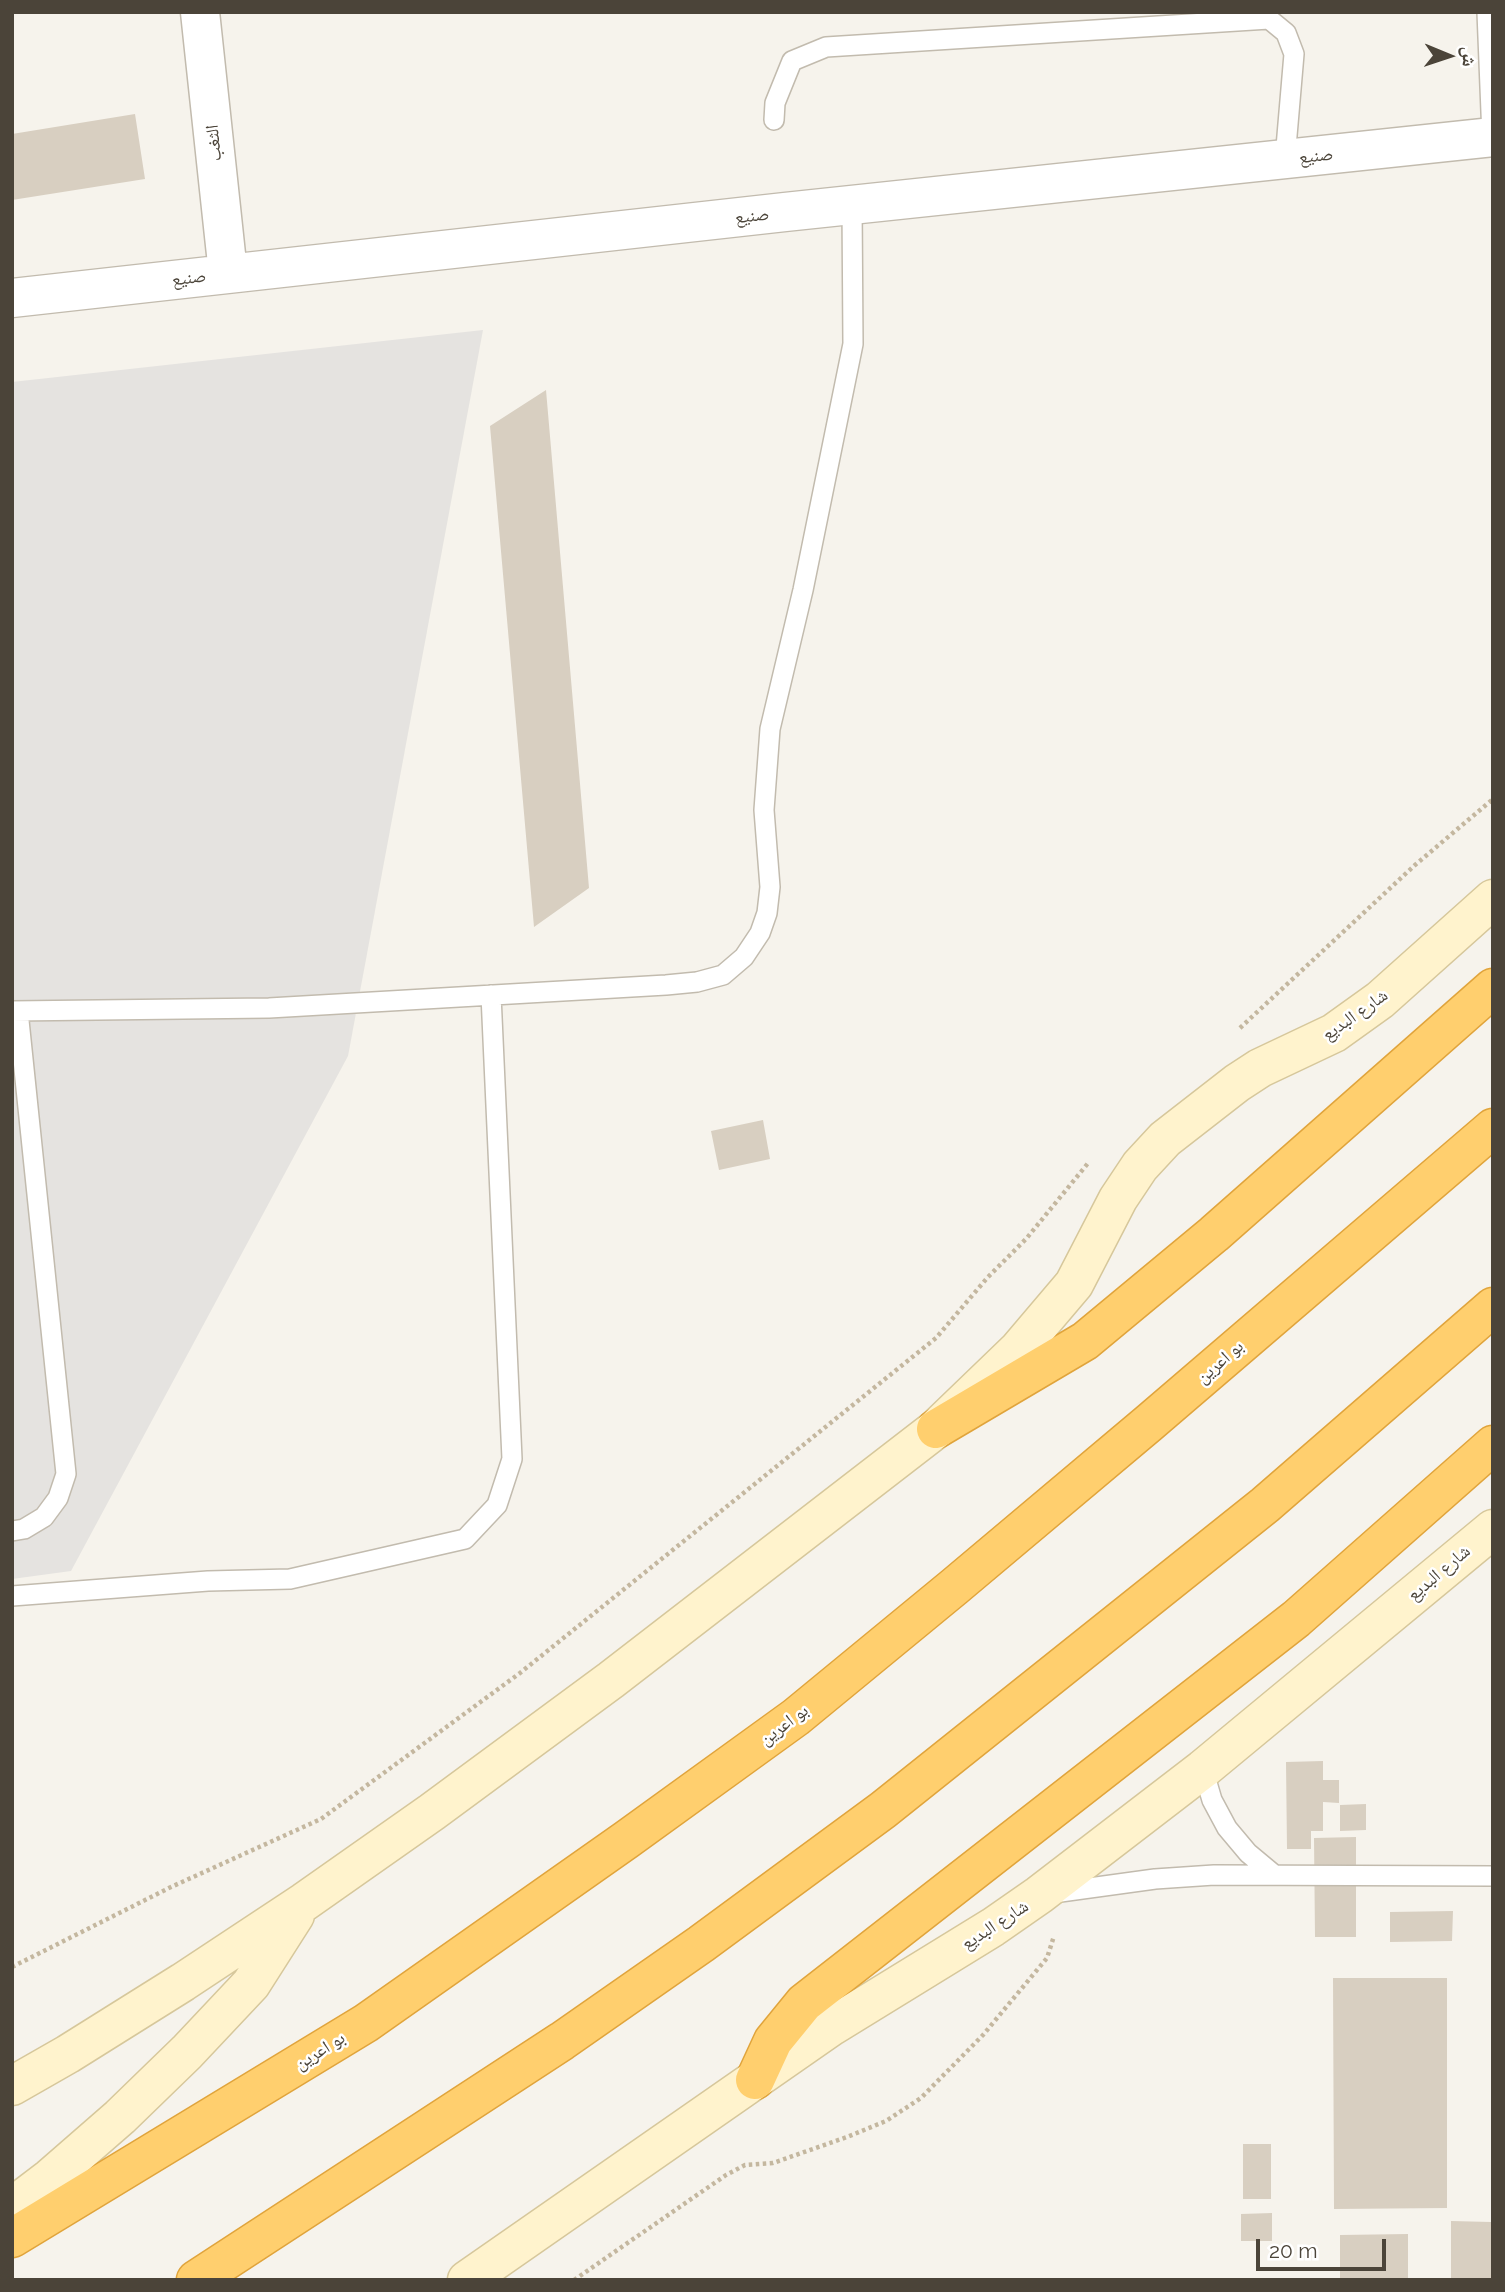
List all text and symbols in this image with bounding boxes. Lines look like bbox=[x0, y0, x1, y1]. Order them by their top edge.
north arrow bbox=[1414, 21, 1484, 91]
text: ش bbox=[1459, 46, 1481, 67]
street label: الثغب bbox=[201, 124, 227, 162]
street label: صنيع bbox=[1298, 143, 1334, 169]
street label: صنيع bbox=[734, 203, 770, 229]
street label: صنيع bbox=[171, 265, 207, 291]
street label: شارع البديع bbox=[1318, 985, 1392, 1045]
street label: بو اعرين bbox=[1192, 1336, 1248, 1388]
street label: شارع البديع bbox=[1403, 1540, 1475, 1606]
street label: بو اعرين bbox=[755, 1700, 813, 1750]
street label: شارع البديع bbox=[957, 1895, 1033, 1955]
street label: بو اعرين bbox=[291, 2027, 349, 2075]
scale bar bbox=[1260, 2226, 1390, 2270]
text: 20 m bbox=[1269, 2238, 1317, 2263]

